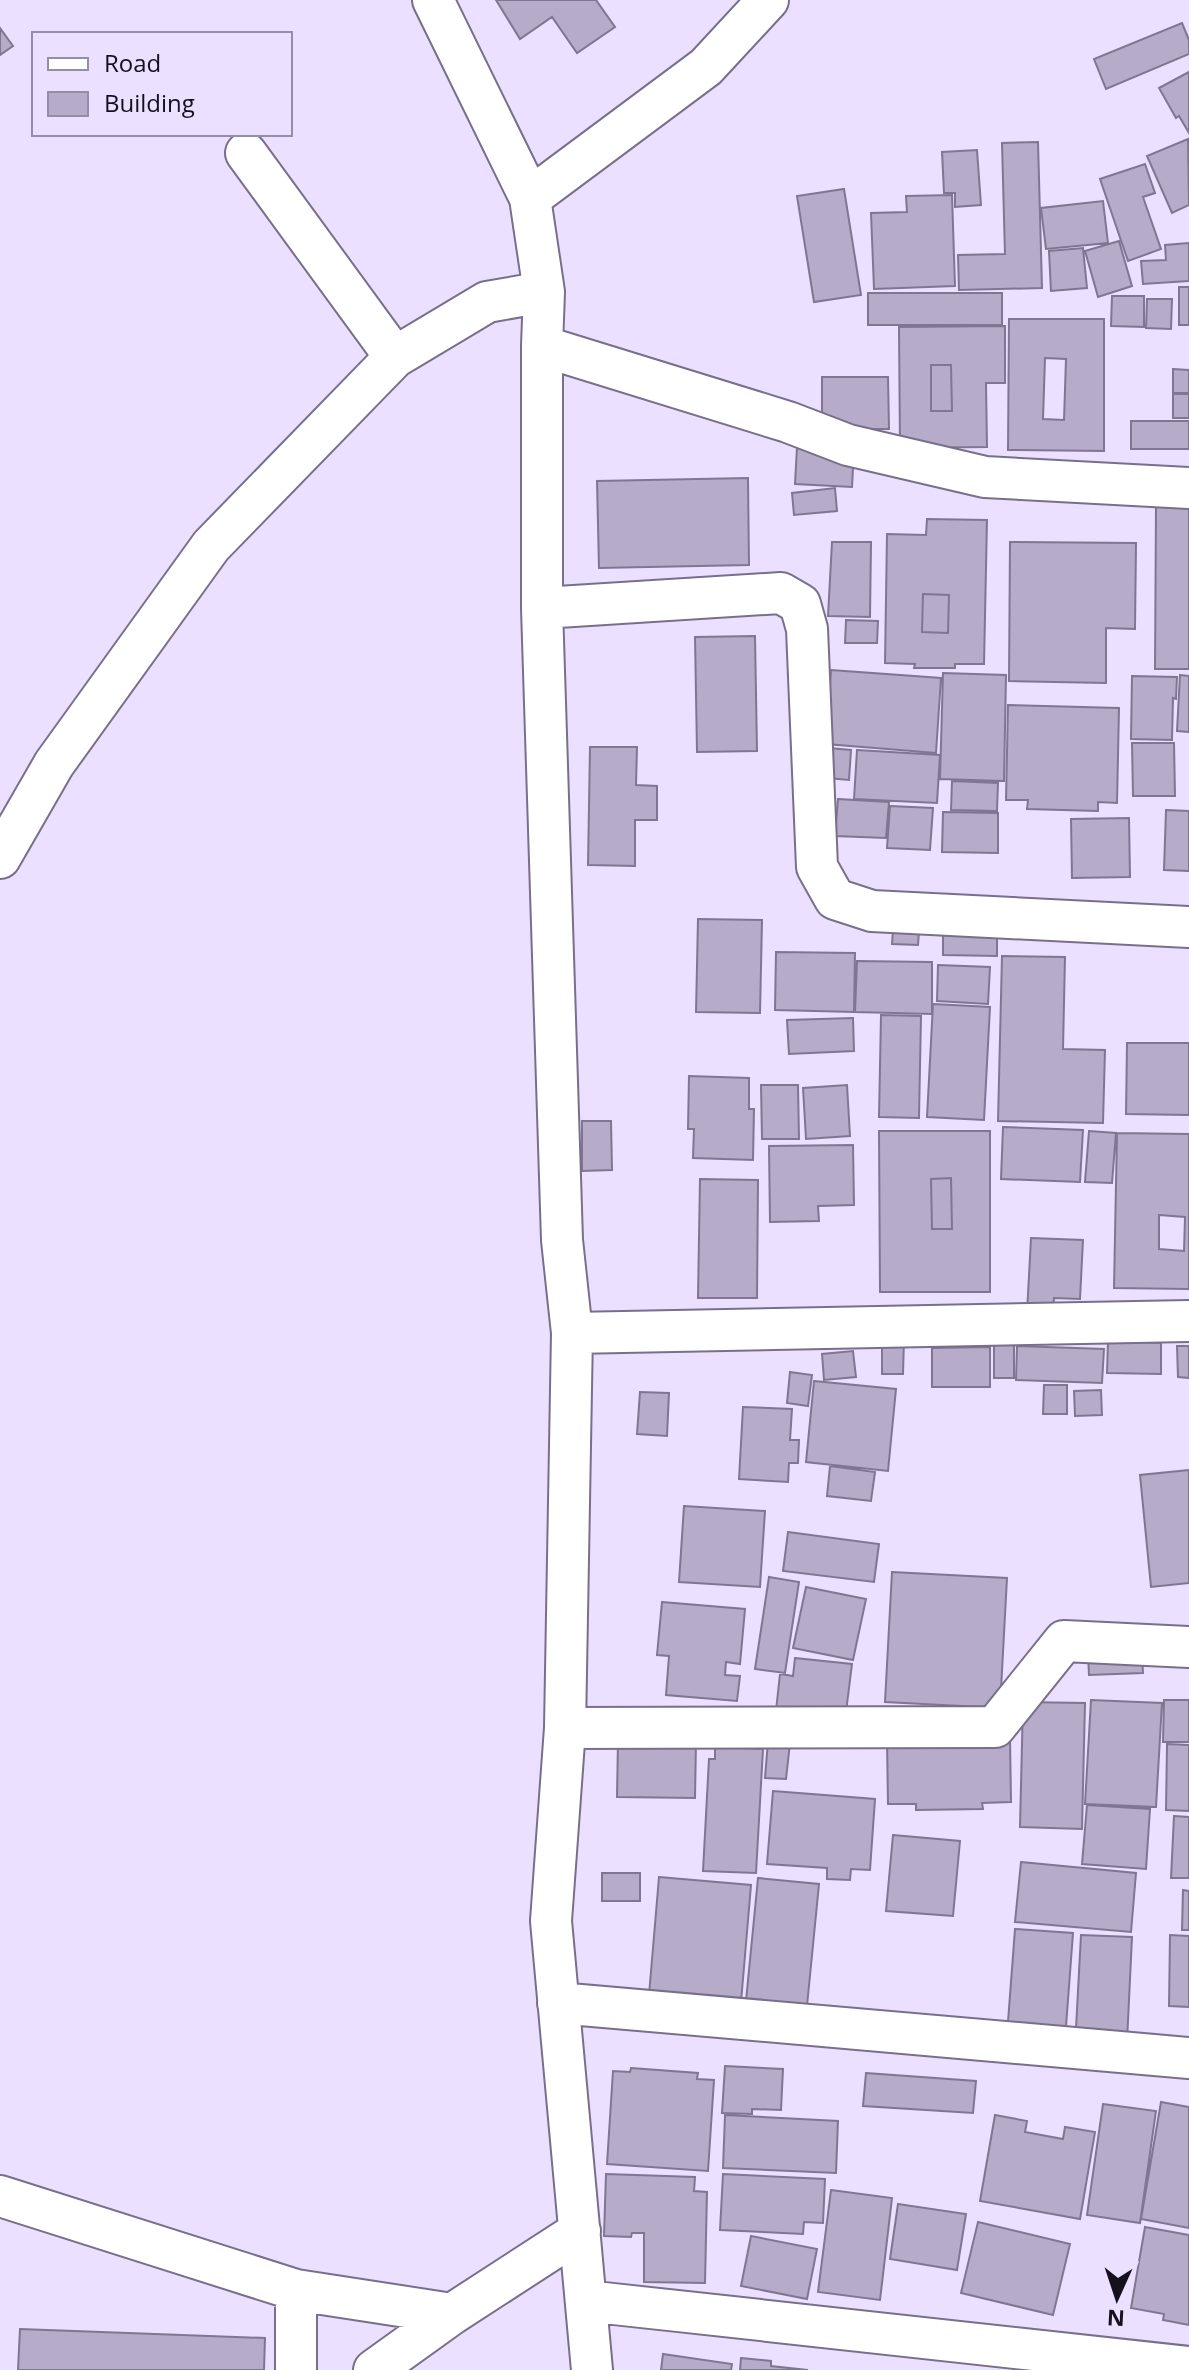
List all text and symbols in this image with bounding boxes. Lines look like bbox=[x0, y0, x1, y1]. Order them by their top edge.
legend bbox=[32, 32, 292, 136]
text: Road bbox=[104, 46, 161, 79]
text: Building bbox=[104, 86, 195, 119]
north arrow bbox=[1077, 2258, 1157, 2338]
text: N bbox=[1106, 2304, 1126, 2334]

